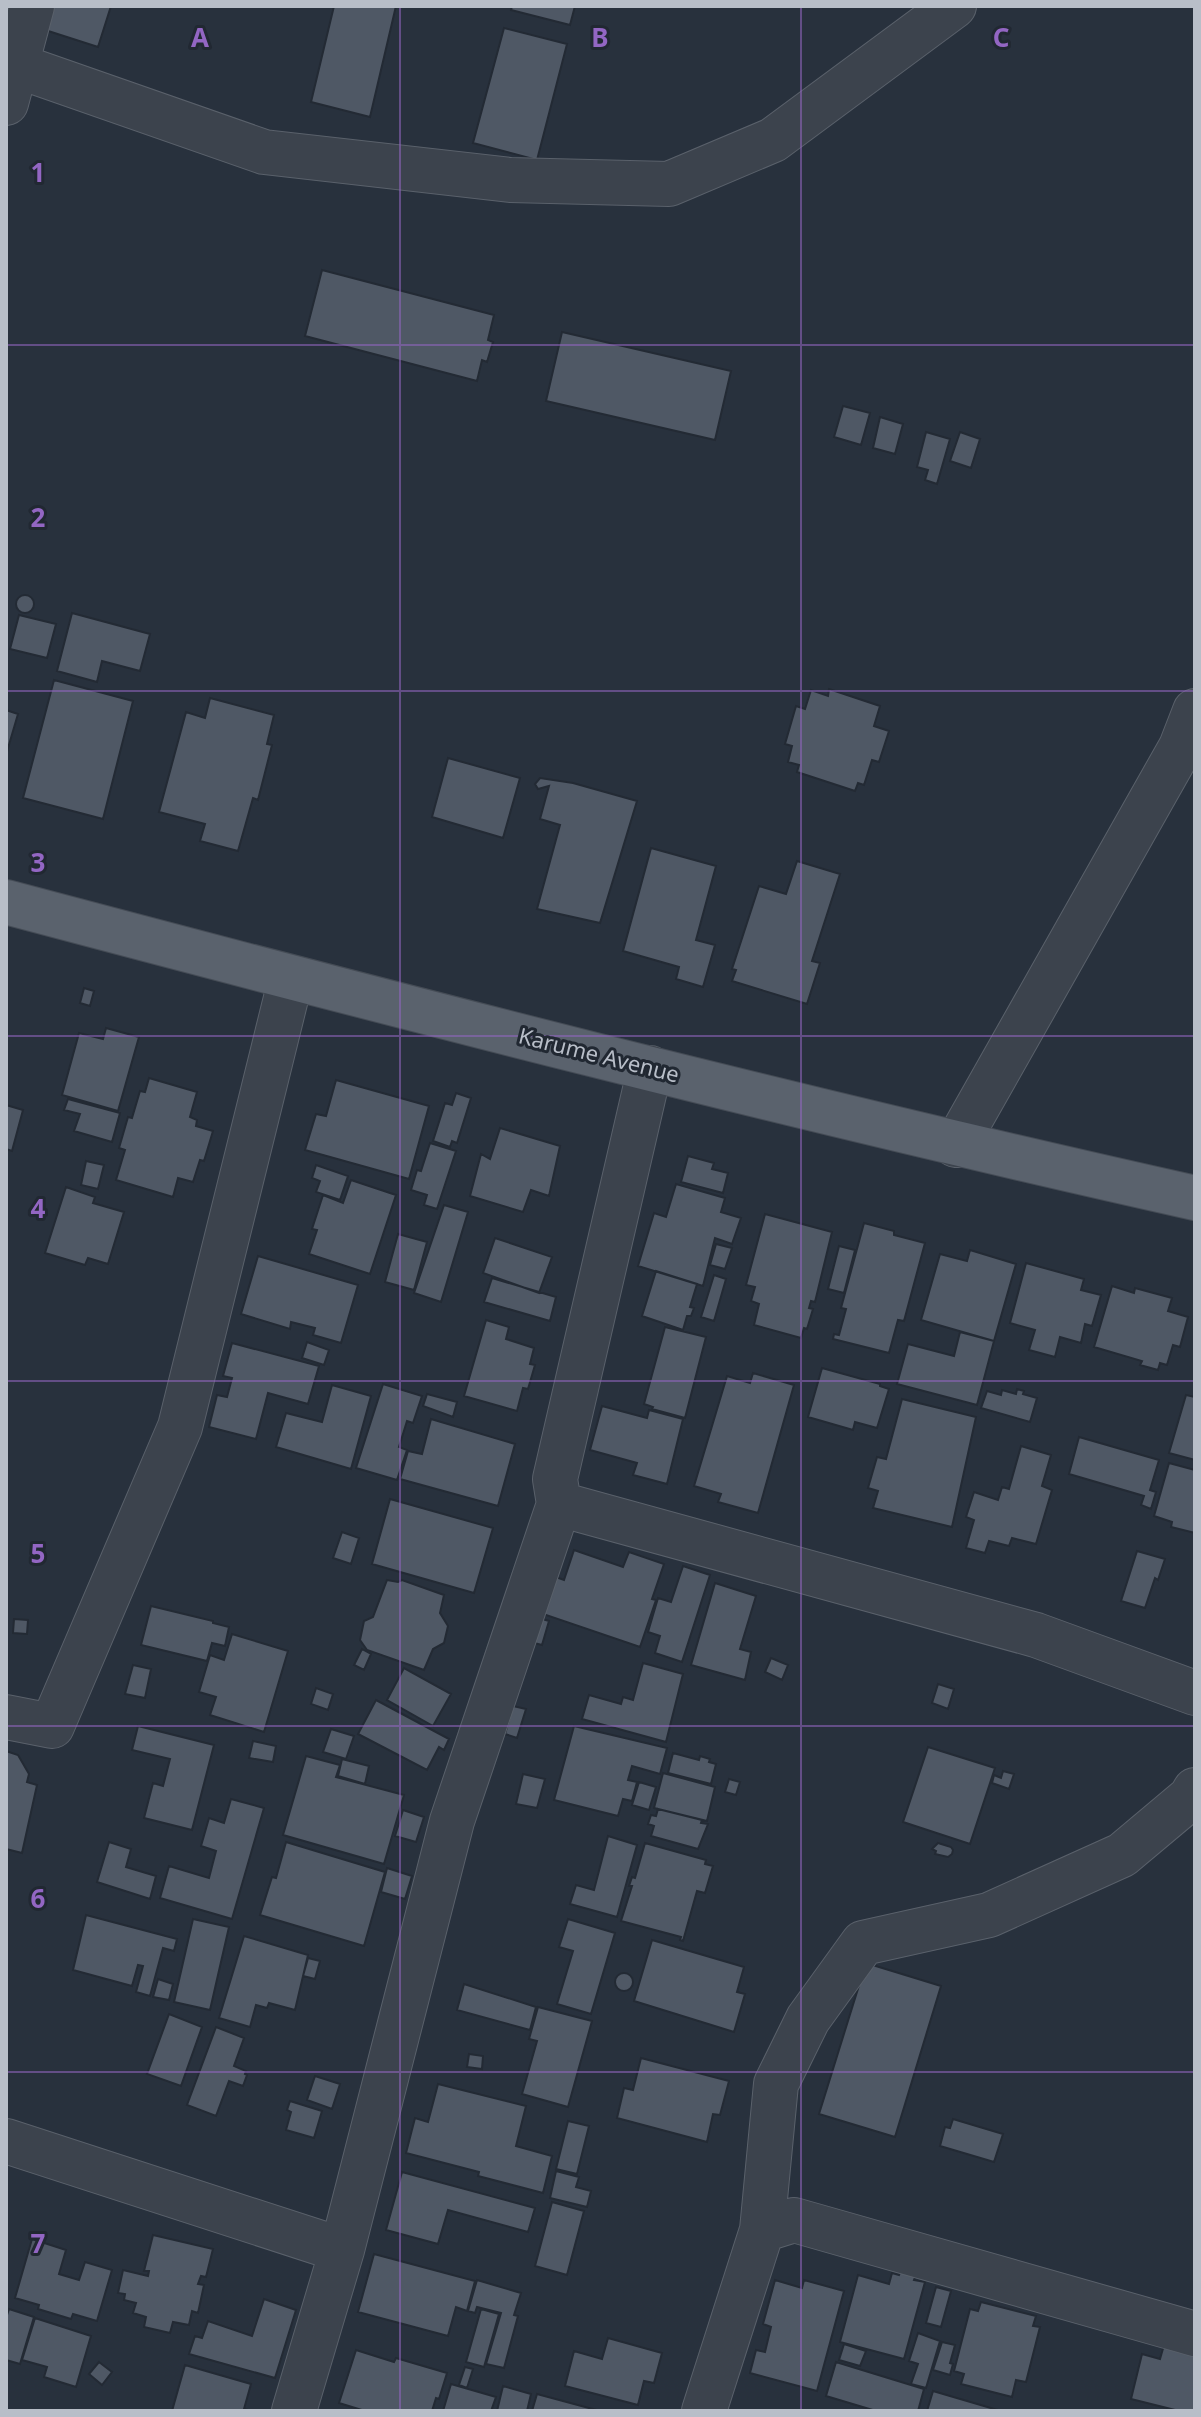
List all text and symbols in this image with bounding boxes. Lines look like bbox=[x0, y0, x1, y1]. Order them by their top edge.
text: A bbox=[191, 19, 209, 55]
text: B bbox=[591, 19, 609, 55]
text: C bbox=[993, 19, 1009, 55]
text: 1 bbox=[31, 154, 45, 190]
text: 2 bbox=[31, 499, 46, 535]
text: 3 bbox=[31, 844, 45, 880]
street label: Karume Avenue bbox=[516, 1020, 683, 1088]
text: 4 bbox=[31, 1190, 46, 1226]
text: 5 bbox=[31, 1535, 45, 1571]
text: 6 bbox=[31, 1880, 46, 1916]
text: 7 bbox=[31, 2225, 46, 2261]

